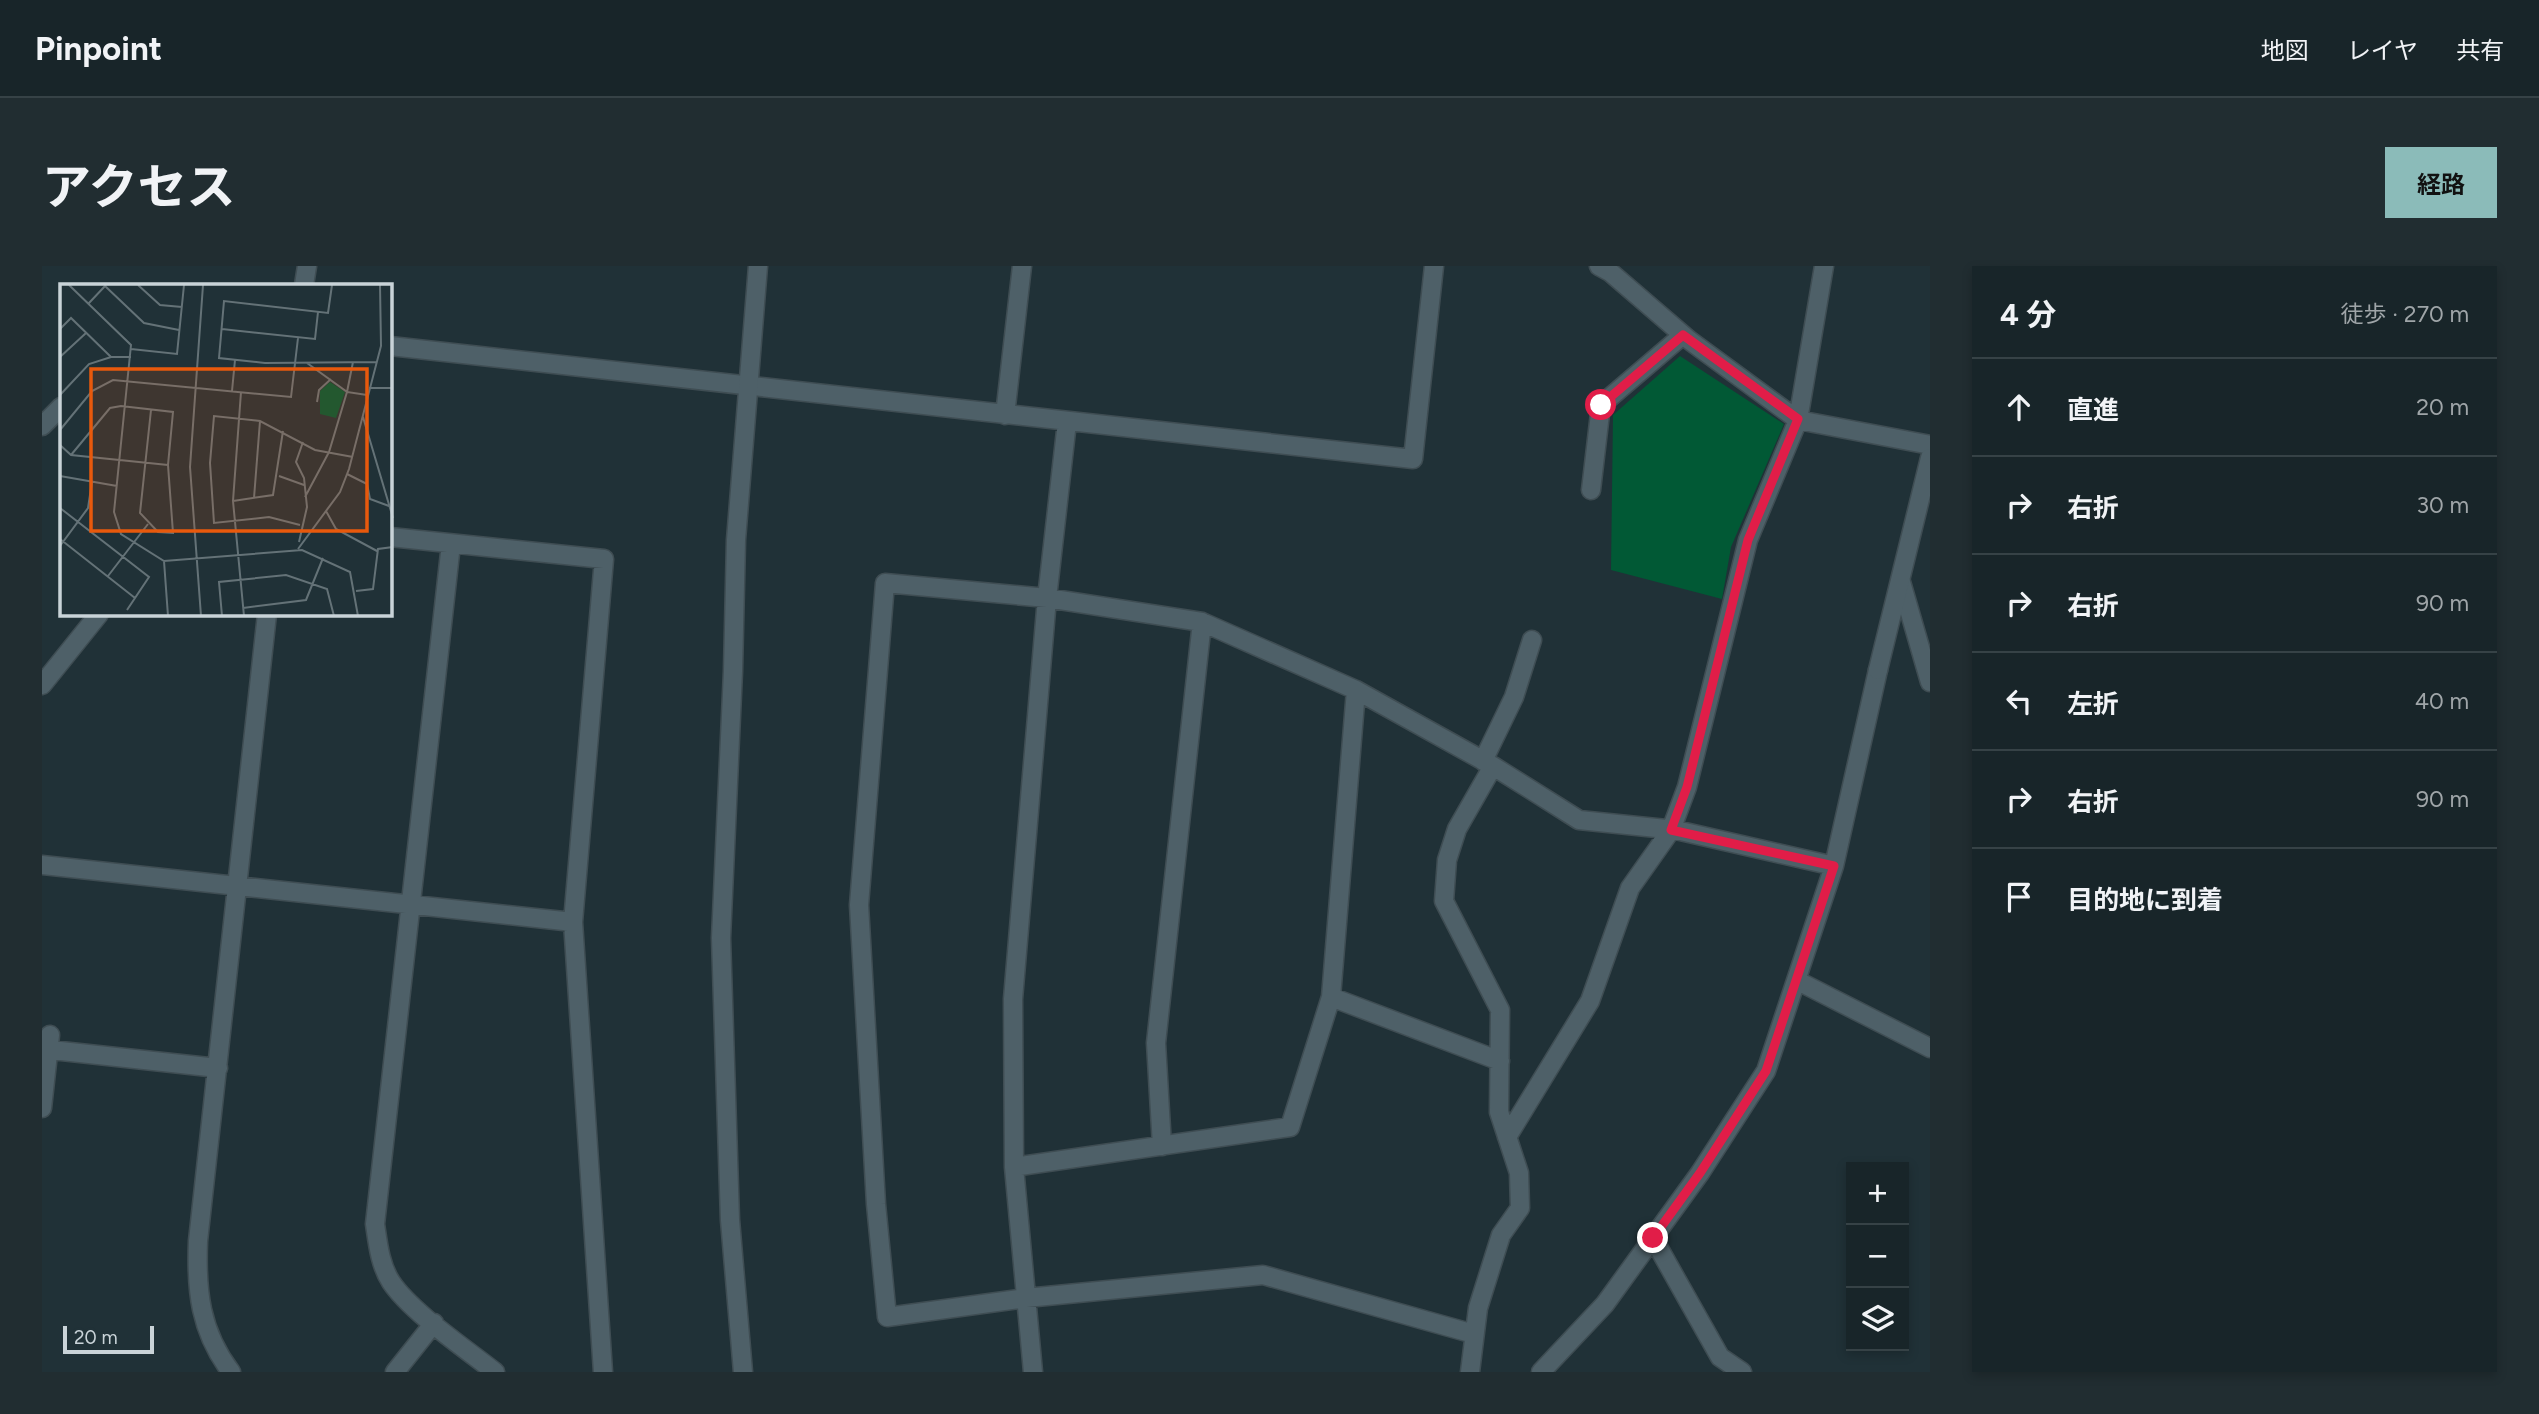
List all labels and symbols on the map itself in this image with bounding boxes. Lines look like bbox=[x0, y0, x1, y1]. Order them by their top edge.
inset map bbox=[60, 284, 392, 616]
route start bbox=[1585, 389, 1616, 420]
route end bbox=[1637, 1222, 1668, 1253]
scale bar bbox=[63, 1323, 154, 1355]

